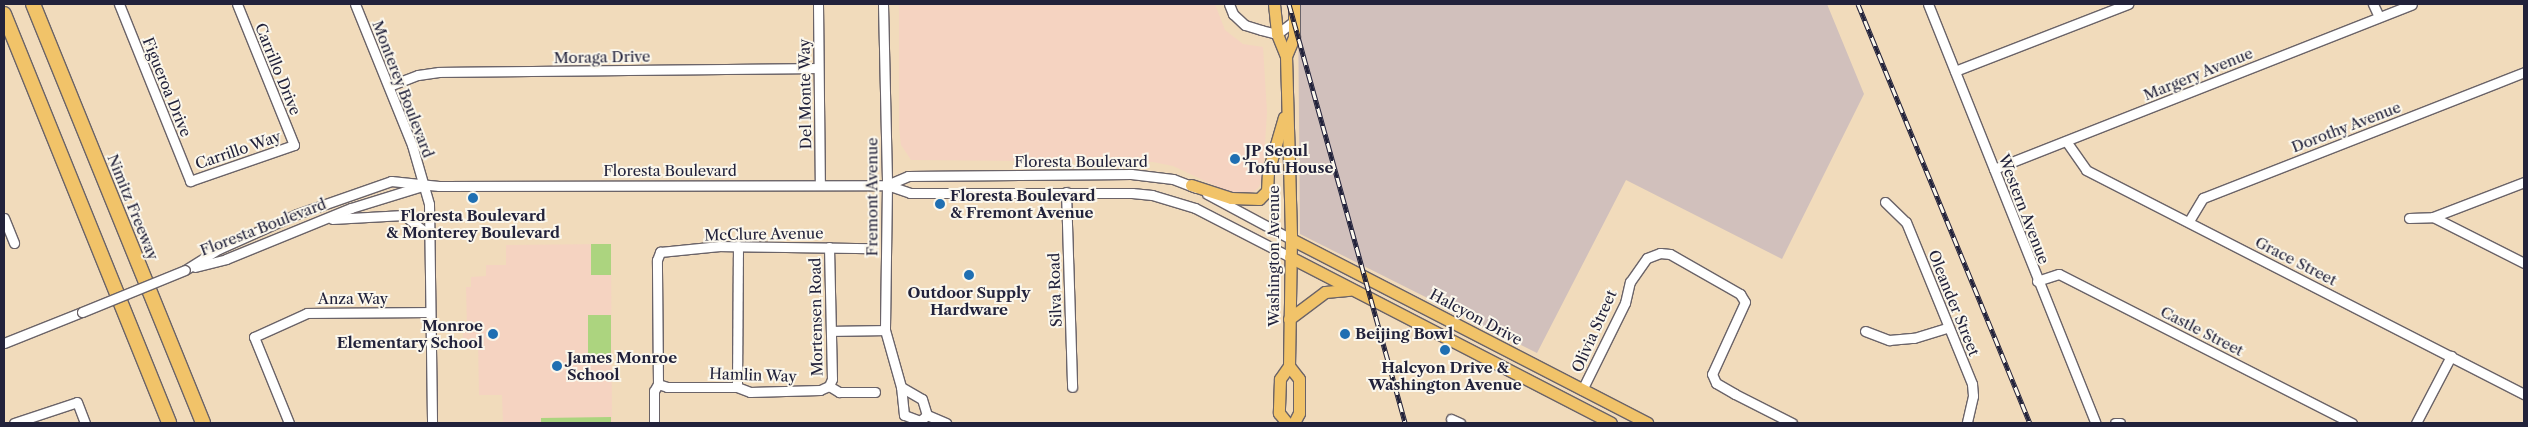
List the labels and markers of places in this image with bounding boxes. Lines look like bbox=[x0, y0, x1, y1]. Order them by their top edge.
place label: JP Seoul Tofu House bbox=[1245, 141, 1333, 176]
marker: JP Seoul Tofu House bbox=[1229, 153, 1241, 165]
place label: Floresta Boulevard & Fremont Avenue bbox=[950, 186, 1096, 221]
marker: Floresta Boulevard & Monterey Boulevard bbox=[467, 192, 479, 204]
marker: Floresta Boulevard & Fremont Avenue bbox=[934, 198, 946, 210]
place label: Floresta Boulevard & Monterey Boulevard bbox=[386, 206, 560, 241]
marker: Outdoor Supply Hardware bbox=[963, 269, 975, 281]
place label: Outdoor Supply Hardware bbox=[907, 283, 1031, 318]
place label: Monroe Elementary School bbox=[336, 316, 483, 351]
place label: Beijing Bowl bbox=[1355, 325, 1453, 343]
marker: Monroe Elementary School bbox=[487, 328, 499, 340]
marker: Beijing Bowl bbox=[1339, 328, 1351, 340]
marker: Halcyon Drive & Washington Avenue bbox=[1439, 344, 1451, 356]
place label: James Monroe School bbox=[567, 348, 677, 383]
place label: Halcyon Drive & Washington Avenue bbox=[1368, 358, 1522, 393]
marker: James Monroe School bbox=[551, 360, 563, 372]

